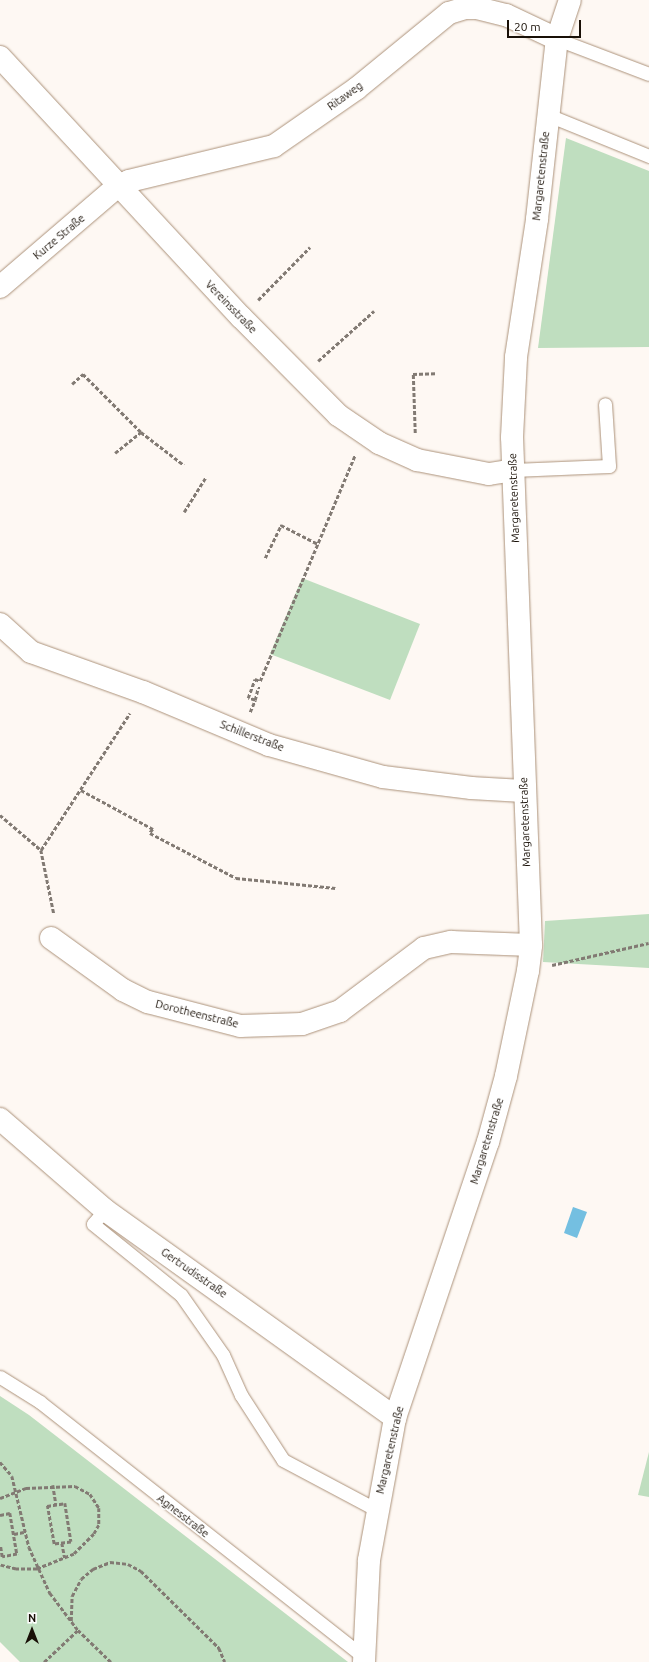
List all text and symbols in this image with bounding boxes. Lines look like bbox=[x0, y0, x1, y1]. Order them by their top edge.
scale bar bbox=[509, 12, 583, 38]
text: 20 m bbox=[514, 20, 541, 33]
street label: Ritaweg bbox=[325, 79, 365, 113]
street label: Margaretenstraße bbox=[530, 131, 552, 221]
street label: Kurze Straße bbox=[31, 212, 87, 262]
street label: Vereinsstraße bbox=[203, 278, 259, 336]
street label: Margaretenstraße bbox=[506, 453, 522, 543]
street label: Schillerstraße bbox=[218, 718, 286, 754]
street label: Margaretenstraße bbox=[517, 777, 533, 867]
street label: Dorotheenstraße bbox=[154, 997, 240, 1031]
street label: Margaretenstraße bbox=[468, 1096, 506, 1186]
street label: Gertrudisstraße bbox=[158, 1245, 230, 1301]
street label: Margaretenstraße bbox=[373, 1405, 407, 1495]
street label: Agnesstraße bbox=[154, 1492, 212, 1540]
north arrow bbox=[12, 1610, 52, 1650]
text: N bbox=[28, 1612, 36, 1624]

